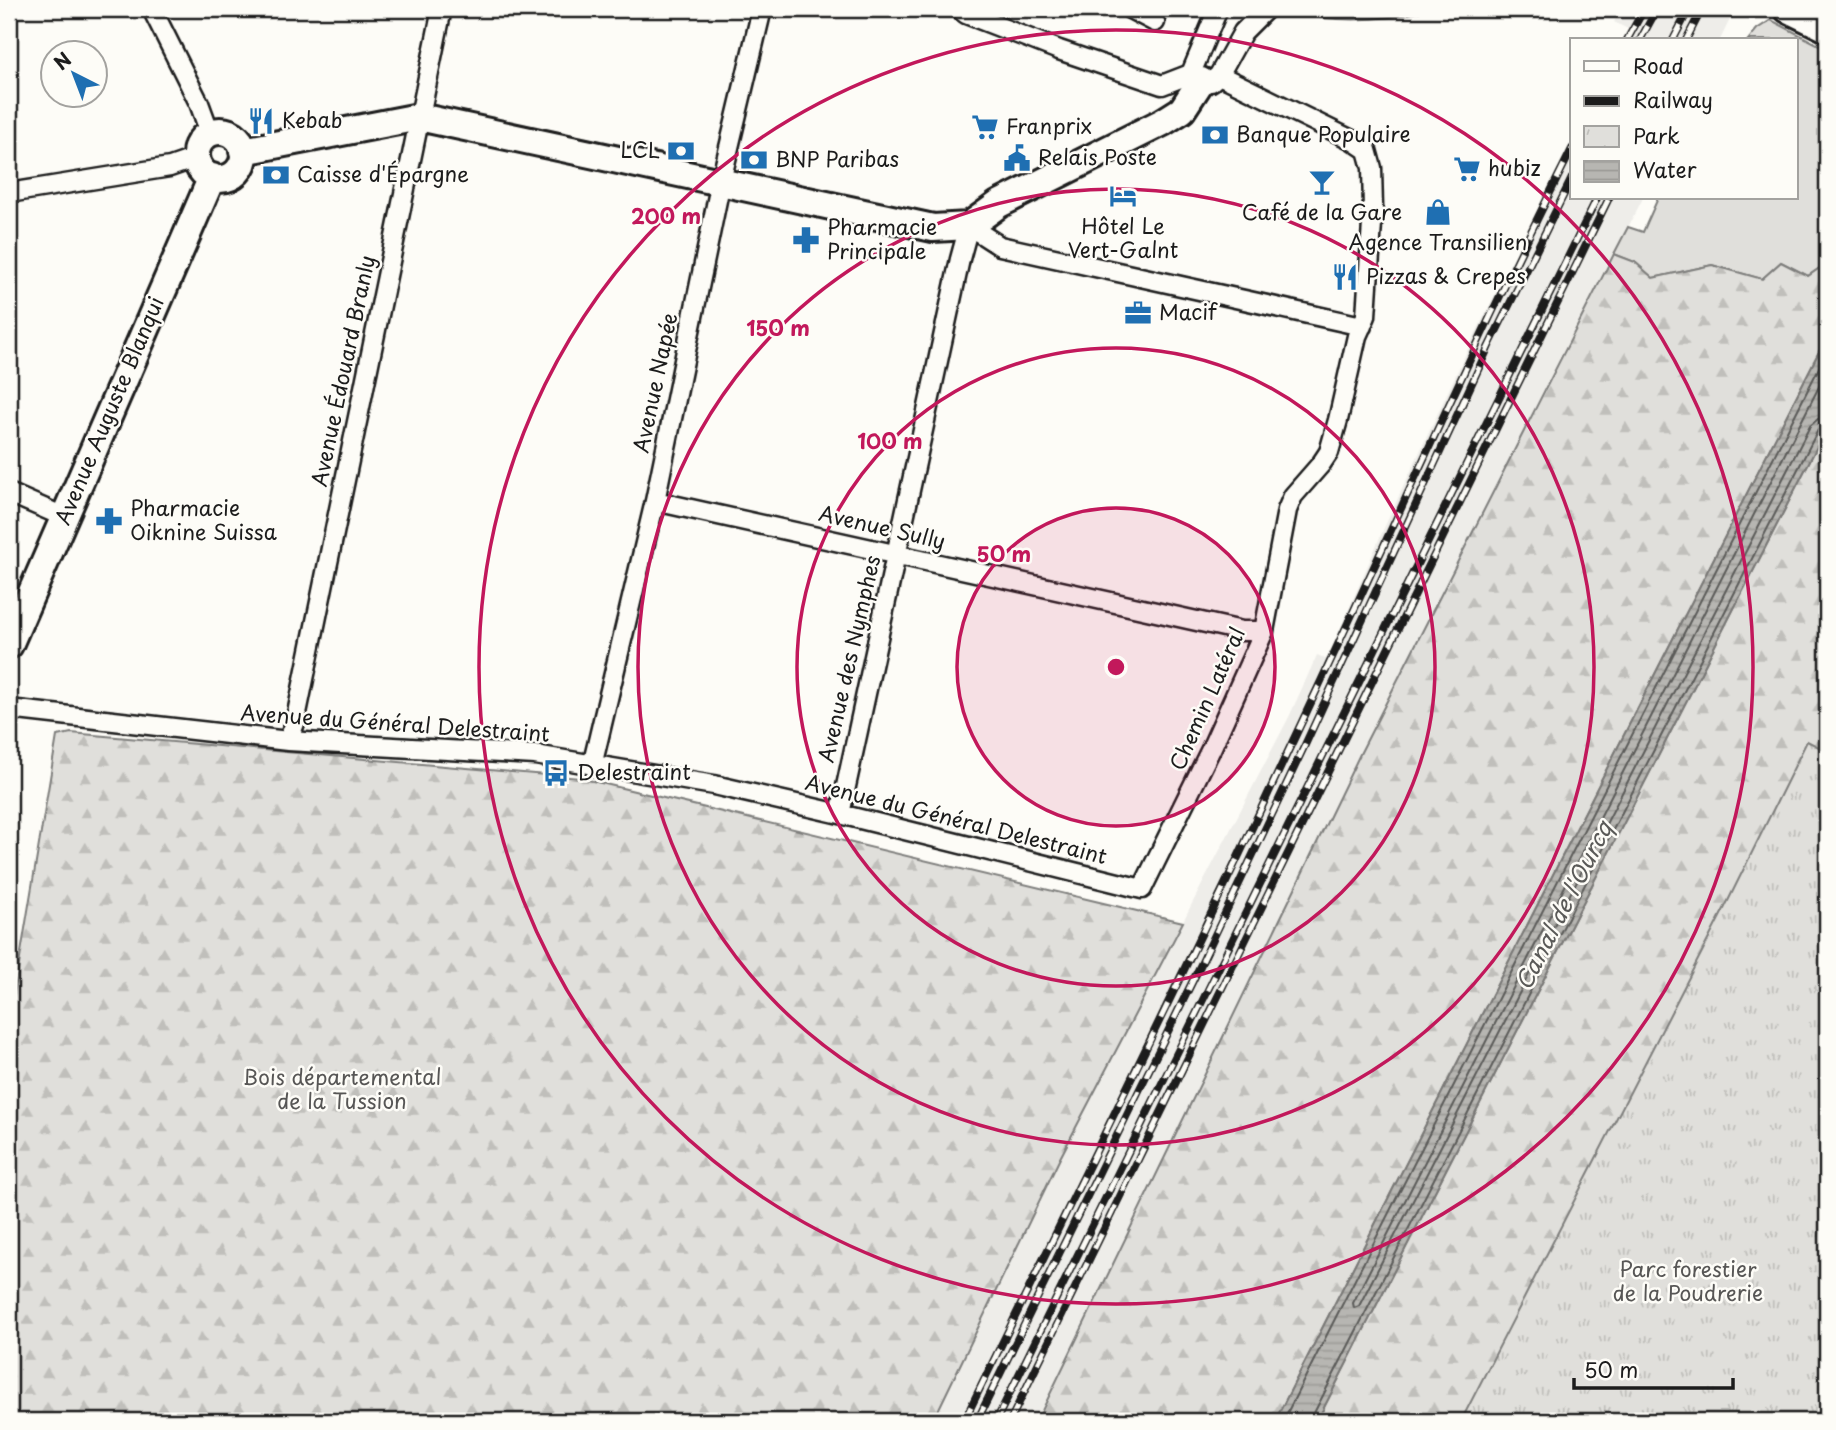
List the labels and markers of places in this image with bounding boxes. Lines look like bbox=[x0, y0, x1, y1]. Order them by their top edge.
place label: Kebab bbox=[282, 103, 343, 135]
restaurant icon: Kebab bbox=[246, 106, 276, 136]
place label: Franprix bbox=[1006, 109, 1092, 141]
supermarket icon: Franprix bbox=[970, 112, 1000, 142]
place label: Banque Populaire bbox=[1236, 117, 1411, 149]
bank icon: Banque Populaire bbox=[1200, 120, 1230, 150]
place label: LCL bbox=[620, 133, 660, 165]
bank icon: LCL bbox=[666, 136, 696, 166]
place label: Relais Poste bbox=[1038, 140, 1157, 172]
place label: BNP Paribas bbox=[775, 142, 899, 174]
public building icon: Relais Poste bbox=[1002, 143, 1032, 173]
bank icon: BNP Paribas bbox=[739, 145, 769, 175]
place label: hubiz bbox=[1488, 151, 1541, 183]
supermarket icon: hubiz bbox=[1452, 154, 1482, 184]
place label: Caisse d'Épargne bbox=[297, 157, 469, 189]
bank icon: Caisse d'Épargne bbox=[261, 160, 291, 190]
bar icon: Café de la Gare bbox=[1307, 167, 1337, 197]
hotel icon: Hôtel Le Vert-Galnt bbox=[1108, 181, 1138, 211]
place label: Café de la Gare bbox=[1242, 195, 1402, 227]
shop icon: Agence Transilien bbox=[1423, 197, 1453, 227]
place label: Hôtel Le Vert-Galnt bbox=[1068, 209, 1178, 265]
place label: Pharmacie Principale bbox=[827, 210, 937, 266]
pharmacy icon: Pharmacie Principale bbox=[791, 225, 821, 255]
place label: Agence Transilien bbox=[1348, 225, 1528, 257]
place label: Pizzas & Crepes bbox=[1366, 259, 1526, 291]
restaurant icon: Pizzas & Crepes bbox=[1330, 262, 1360, 292]
place label: Macif bbox=[1159, 295, 1218, 327]
office icon: Macif bbox=[1123, 298, 1153, 328]
place label: Pharmacie Oiknine Suissa bbox=[130, 491, 277, 547]
pharmacy icon: Pharmacie Oiknine Suissa bbox=[94, 506, 124, 536]
centre of rings bbox=[1104, 655, 1128, 679]
place label: Delestraint bbox=[577, 755, 691, 787]
bus stop icon: Delestraint bbox=[541, 758, 571, 788]

